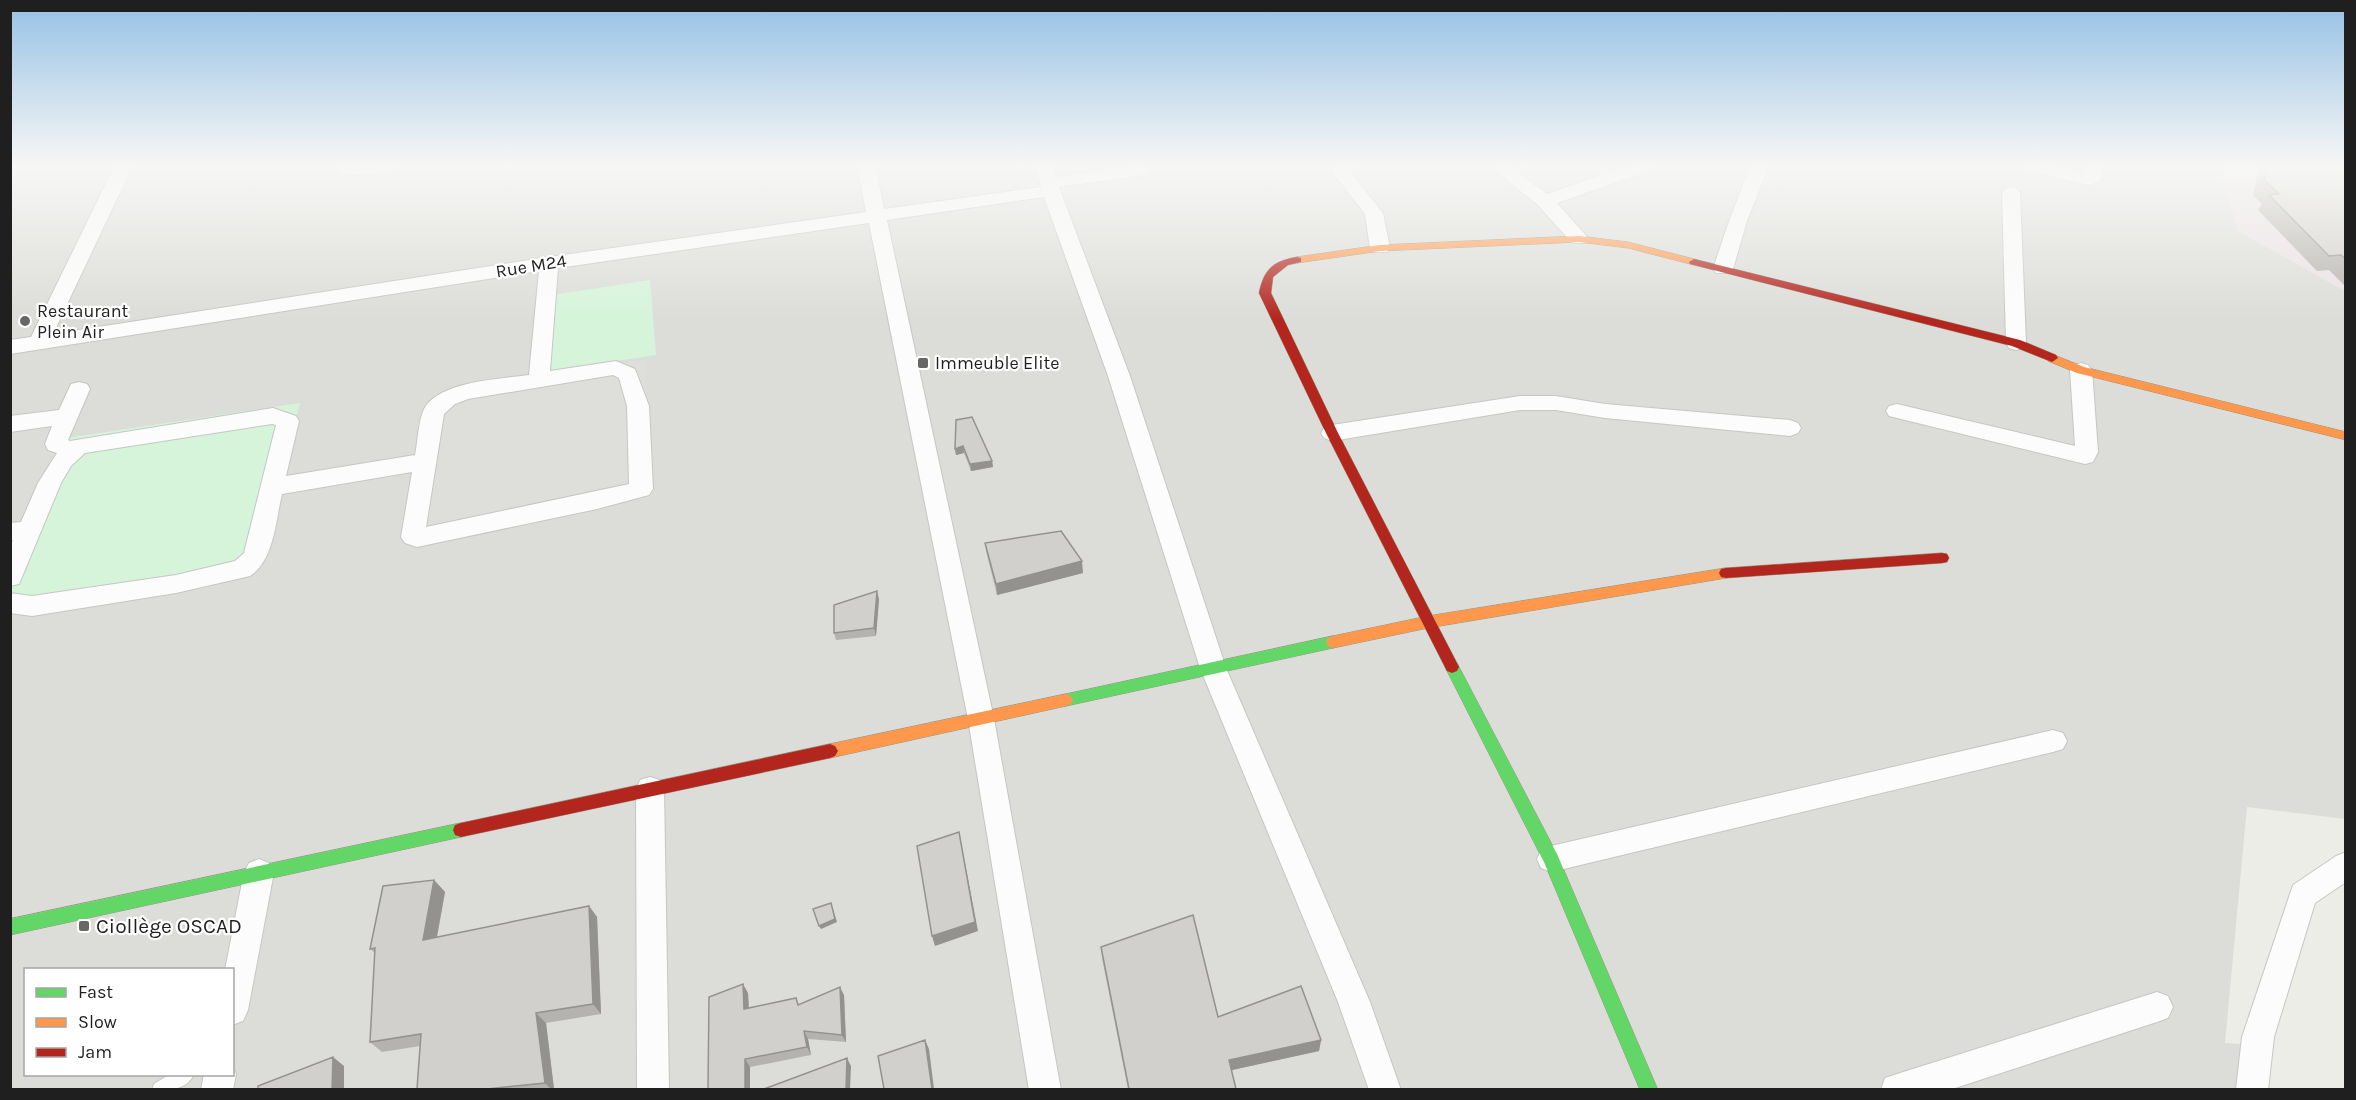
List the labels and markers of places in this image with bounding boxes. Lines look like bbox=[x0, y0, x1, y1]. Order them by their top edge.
place label: Restaurant Plein Air bbox=[37, 300, 129, 343]
marker: Restaurant Plein Air bbox=[18, 314, 32, 328]
place label: Immeuble Elite bbox=[935, 352, 1060, 374]
marker: Immeuble Elite bbox=[916, 356, 930, 370]
place label: Ciollège OSCAD bbox=[96, 914, 242, 938]
marker: Ciollège OSCAD bbox=[77, 919, 91, 933]

